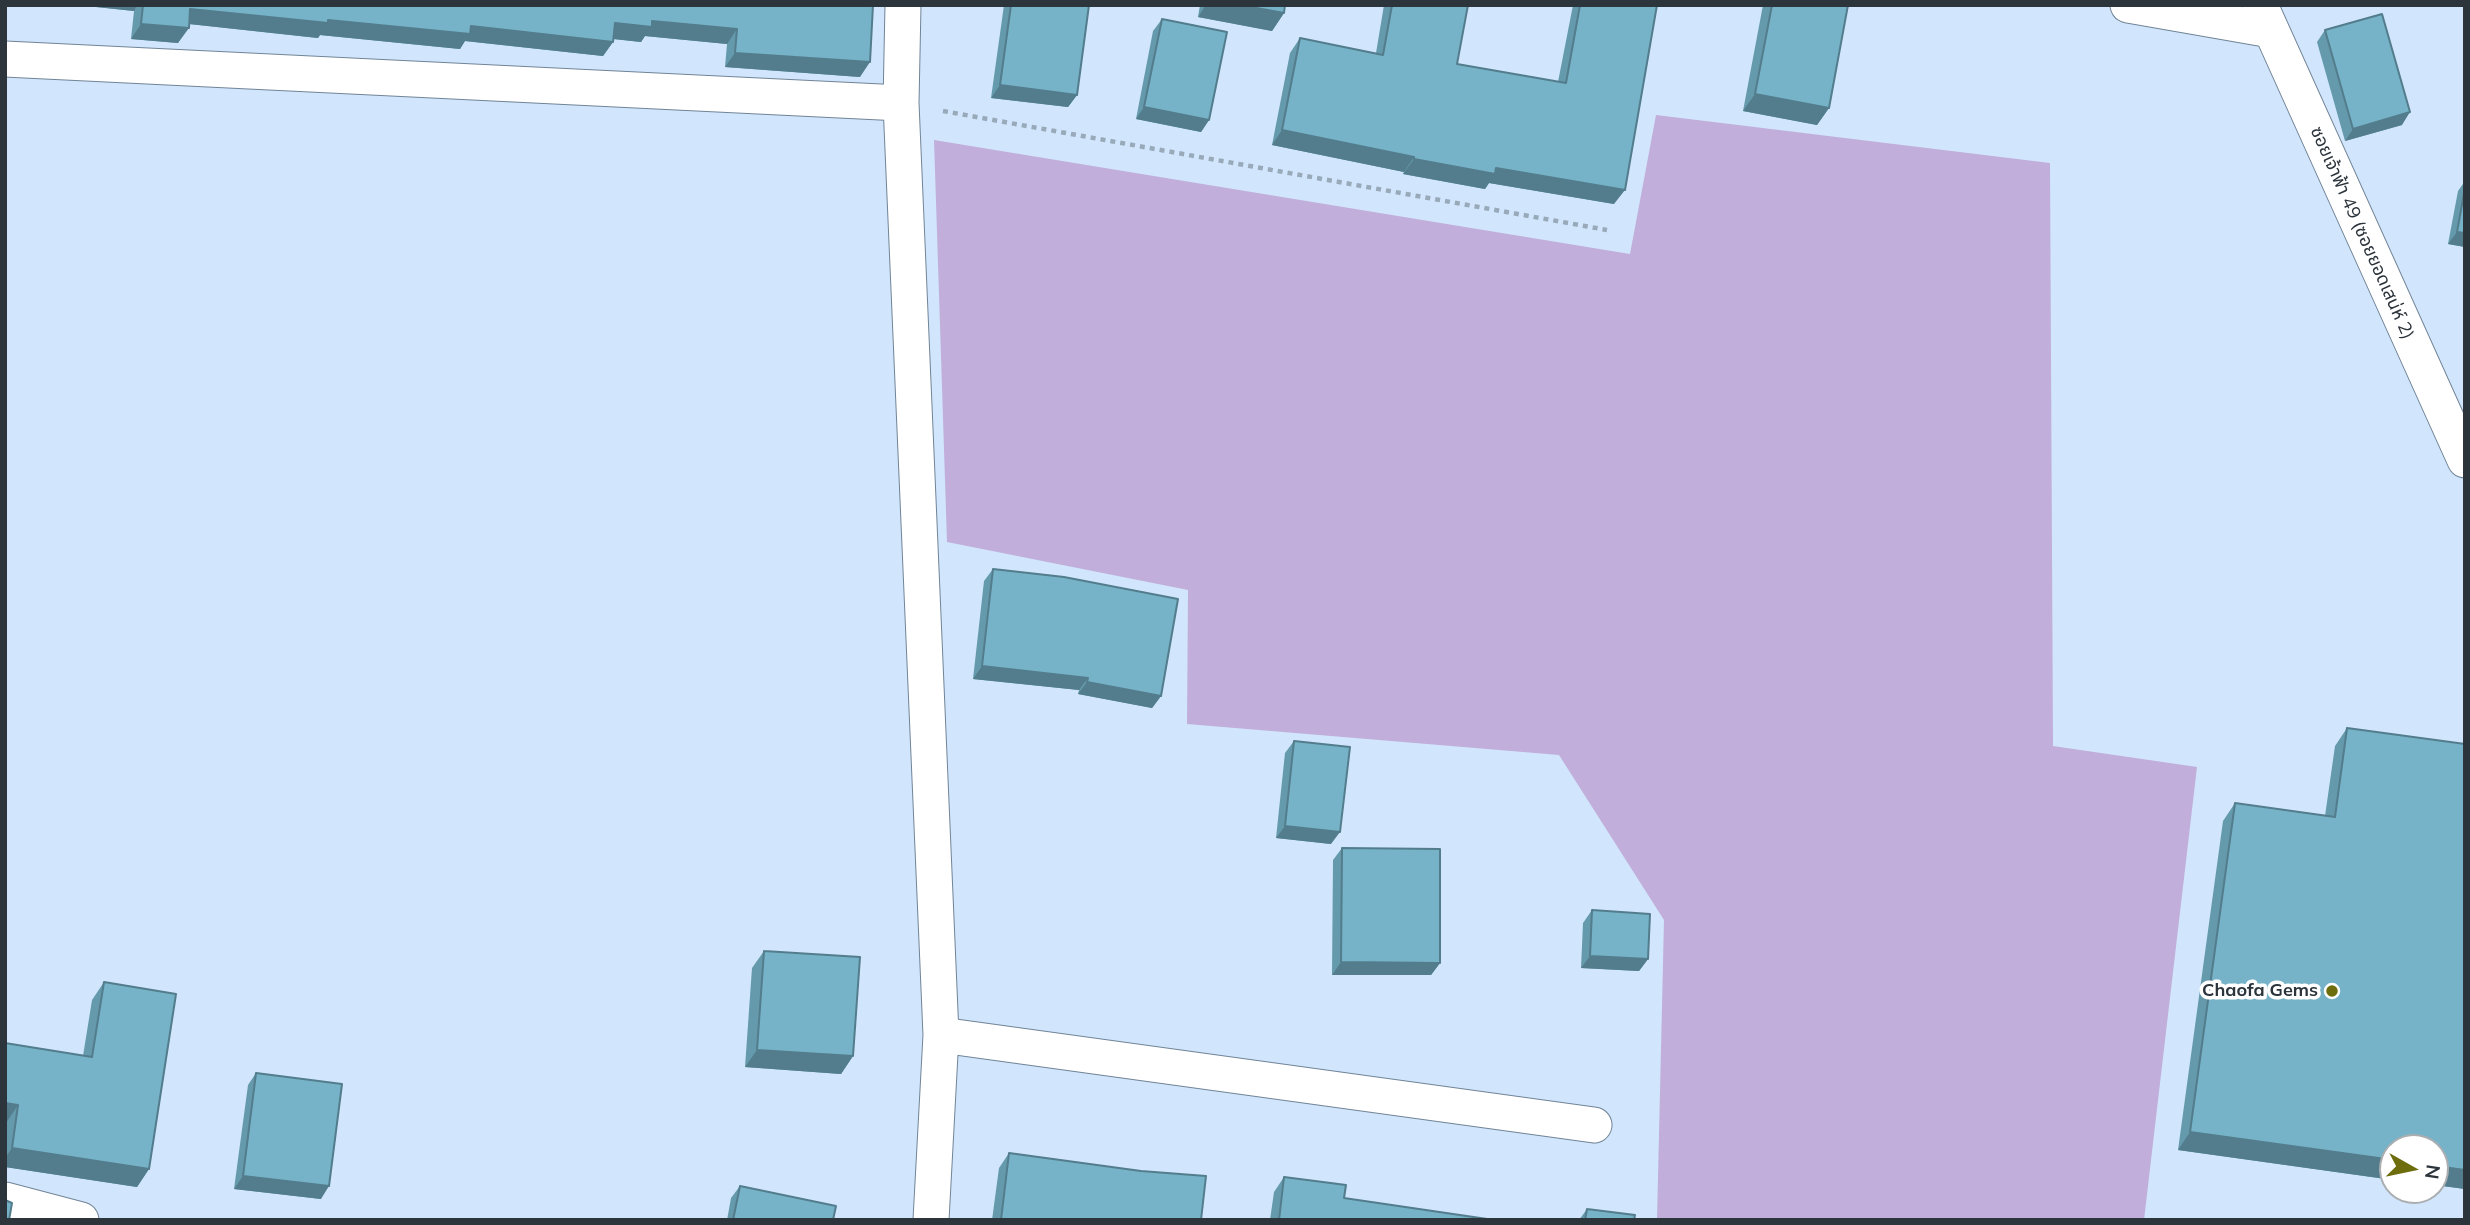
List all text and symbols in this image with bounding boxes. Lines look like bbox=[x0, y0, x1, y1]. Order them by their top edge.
street label: ซอยเจ้าฟ้า 49 (ซอยยอดเสน่ห์ 2) bbox=[2305, 123, 2419, 343]
place label: Chaofa Gems bbox=[2202, 980, 2318, 1002]
marker: Chaofa Gems bbox=[2324, 983, 2340, 999]
north arrow bbox=[2379, 1134, 2449, 1204]
text: N bbox=[2420, 1163, 2446, 1181]

